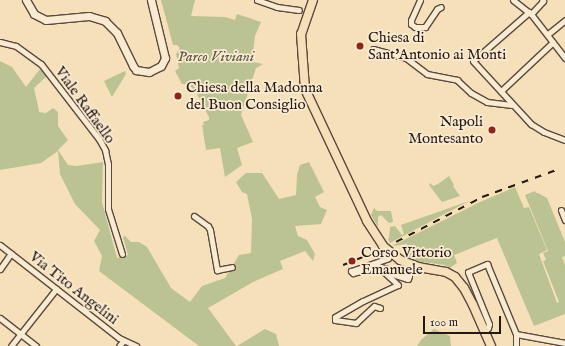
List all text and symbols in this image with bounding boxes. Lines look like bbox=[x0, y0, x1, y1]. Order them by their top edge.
place label: Chiesa di Sant'Antonio ai Monti bbox=[368, 28, 506, 63]
marker: Chiesa di Sant'Antonio ai Monti bbox=[355, 41, 365, 51]
park label: Parco Viviani bbox=[178, 48, 254, 66]
street label: Viale Raffaello bbox=[51, 63, 119, 147]
place label: Chiesa della Madonna del Buon Consiglio bbox=[186, 78, 323, 113]
marker: Chiesa della Madonna del Buon Consiglio bbox=[173, 91, 183, 101]
place label: Napoli Montesanto bbox=[408, 112, 483, 147]
marker: Napoli Montesanto bbox=[486, 124, 498, 136]
place label: Corso Vittorio Emanuele bbox=[361, 243, 452, 278]
street label: Via Tito Angelini bbox=[26, 248, 122, 328]
marker: Corso Vittorio Emanuele bbox=[346, 255, 358, 267]
scale bar bbox=[425, 308, 503, 334]
text: 100 m bbox=[430, 315, 458, 330]

